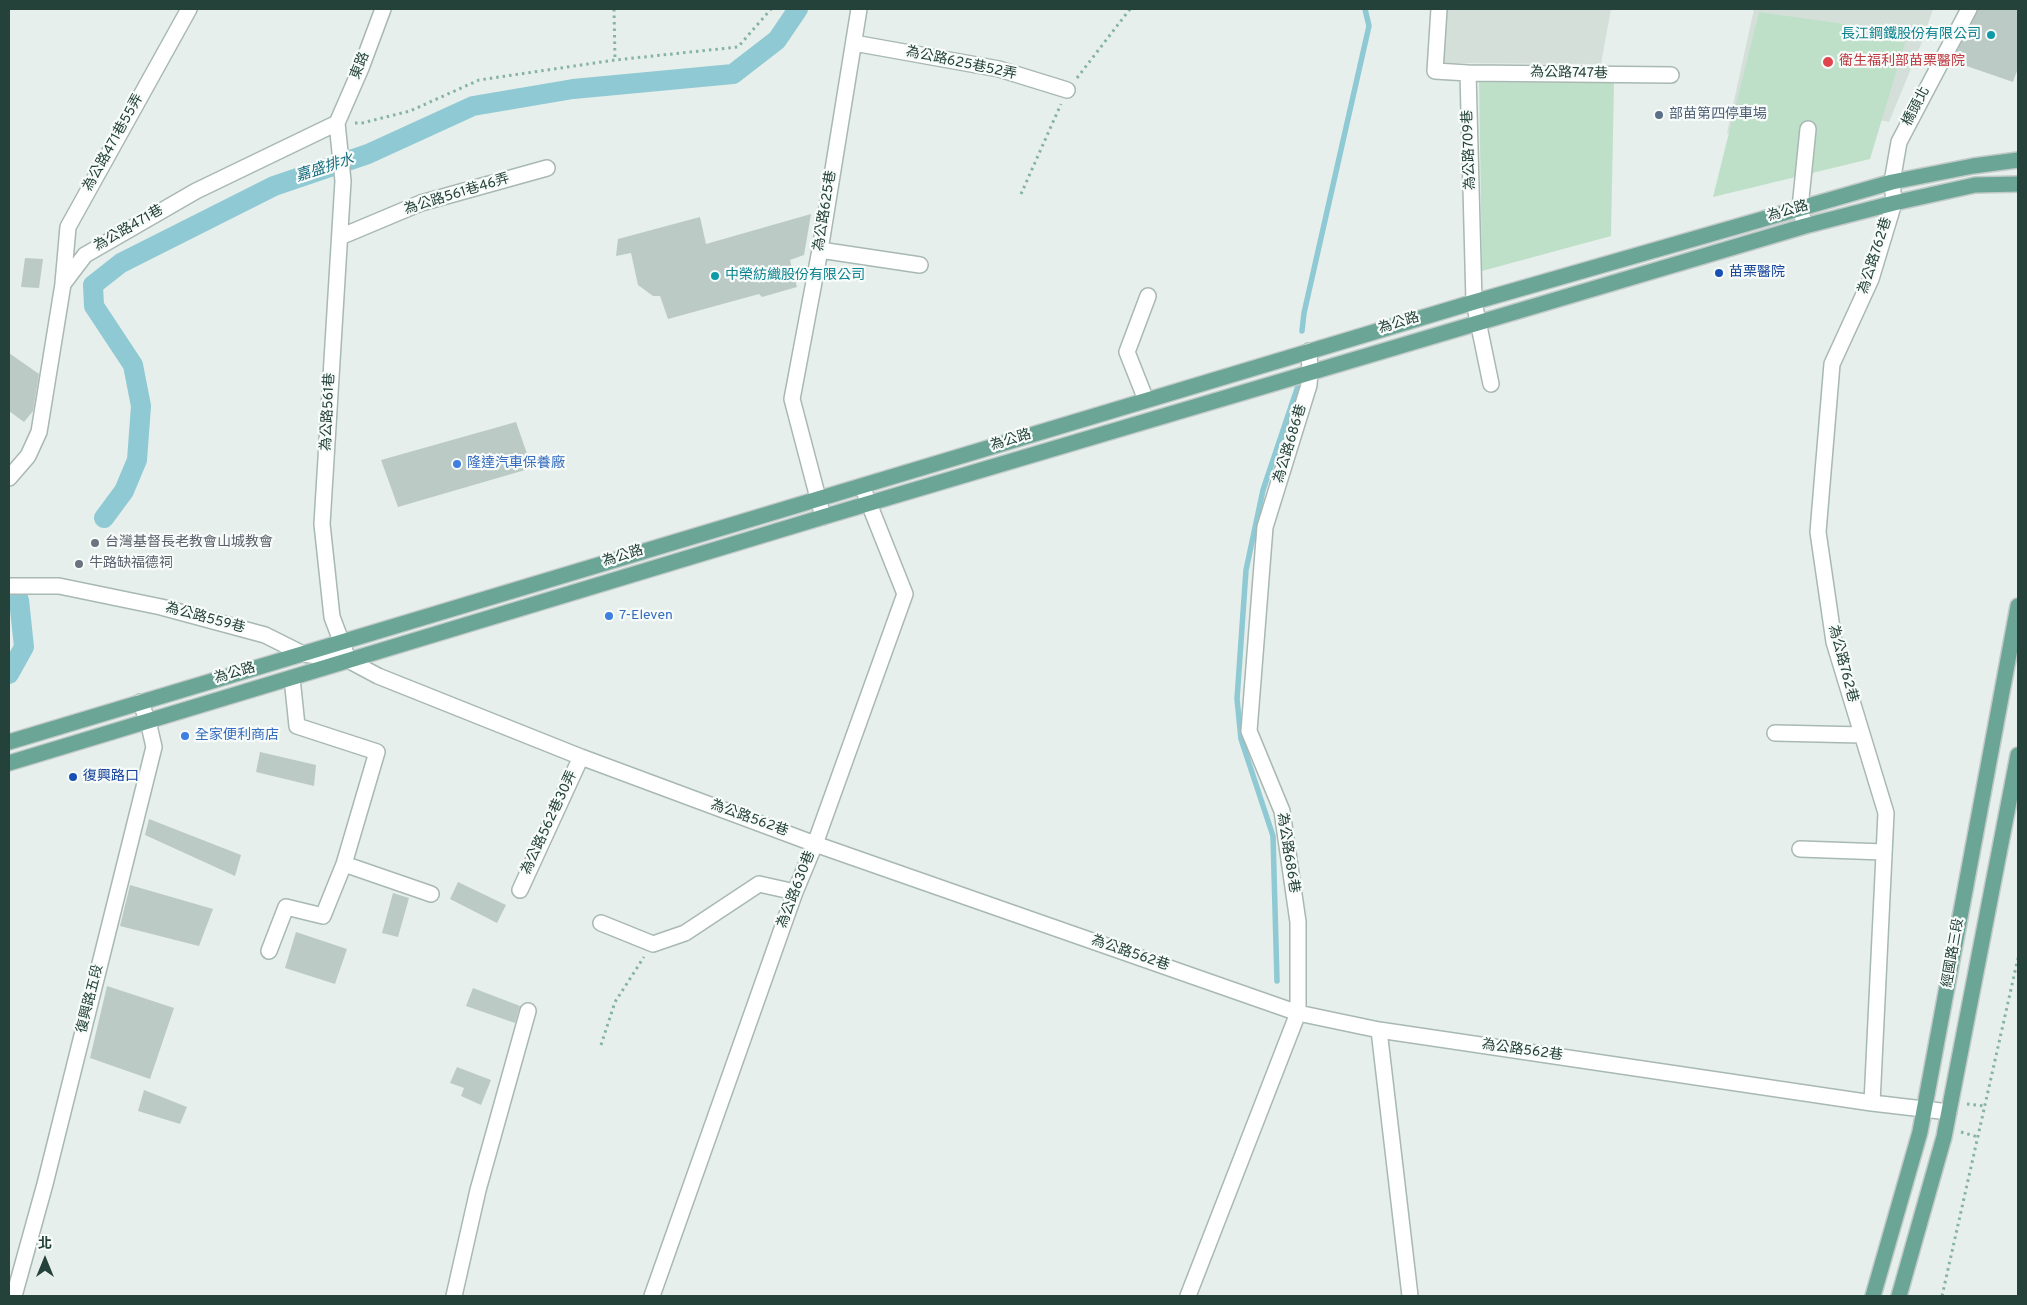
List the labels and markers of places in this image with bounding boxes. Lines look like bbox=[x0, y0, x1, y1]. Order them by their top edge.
place label: 長江鋼鐵股份有限公司 bbox=[1841, 27, 1981, 43]
marker: 長江鋼鐵股份有限公司 bbox=[1985, 29, 1997, 41]
place label: 衛生福利部苗栗醫院 bbox=[1839, 54, 1965, 70]
marker: 衛生福利部苗栗醫院 bbox=[1821, 55, 1835, 69]
place label: 部苗第四停車場 bbox=[1669, 107, 1767, 123]
marker: 部苗第四停車場 bbox=[1653, 109, 1665, 121]
place label: 苗栗醫院 bbox=[1729, 265, 1785, 281]
marker: 苗栗醫院 bbox=[1713, 267, 1725, 279]
place label: 中榮紡織股份有限公司 bbox=[725, 268, 865, 284]
marker: 中榮紡織股份有限公司 bbox=[709, 270, 721, 282]
place label: 隆達汽車保養廠 bbox=[467, 456, 565, 472]
marker: 隆達汽車保養廠 bbox=[451, 458, 463, 470]
place label: 台灣基督長老教會山城教會 bbox=[105, 535, 273, 551]
marker: 台灣基督長老教會山城教會 bbox=[89, 537, 101, 549]
place label: 牛路缺福德祠 bbox=[89, 556, 173, 572]
marker: 牛路缺福德祠 bbox=[73, 558, 85, 570]
place label: 7-Eleven bbox=[619, 608, 673, 624]
marker: 7-Eleven bbox=[603, 610, 615, 622]
place label: 全家便利商店 bbox=[195, 728, 279, 744]
marker: 全家便利商店 bbox=[179, 730, 191, 742]
place label: 復興路口 bbox=[83, 769, 139, 785]
marker: 復興路口 bbox=[67, 771, 79, 783]

